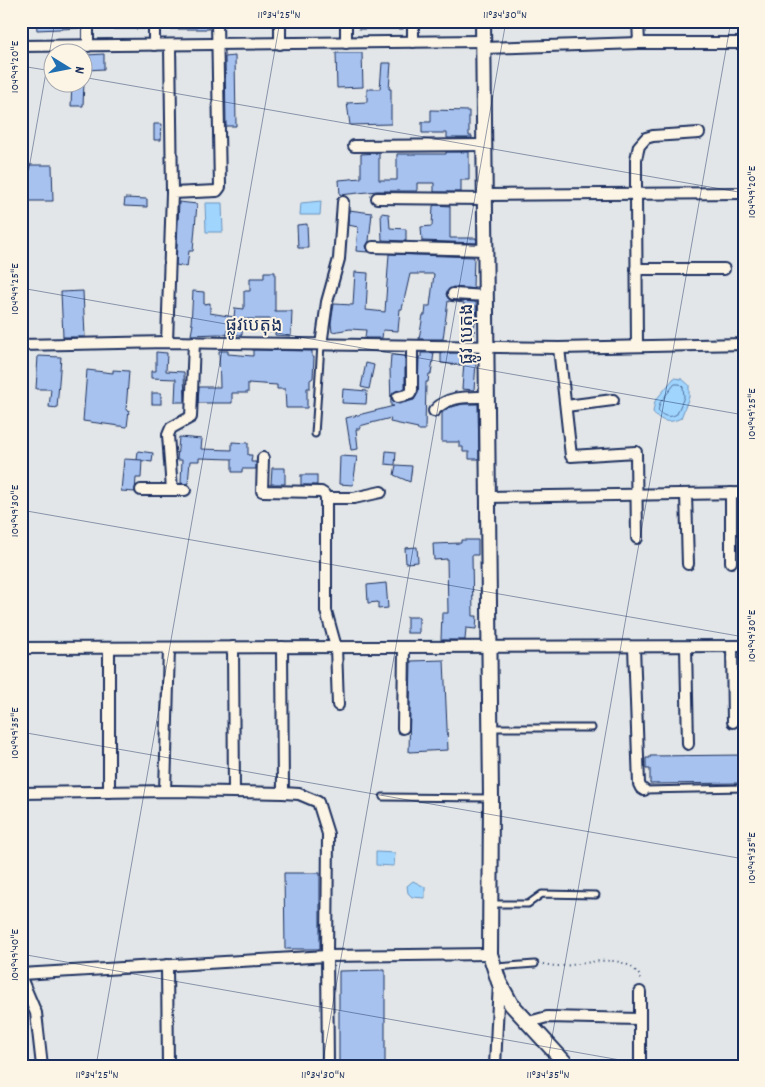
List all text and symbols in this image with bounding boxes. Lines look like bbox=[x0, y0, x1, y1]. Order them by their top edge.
text: 11°34'25"N bbox=[258, 7, 300, 24]
text: 11°34'30"N bbox=[483, 7, 527, 24]
text: 104°49'20"E bbox=[7, 40, 24, 93]
north arrow bbox=[42, 42, 92, 92]
text: N bbox=[68, 65, 89, 75]
text: 104°49'20"E bbox=[744, 165, 761, 218]
text: 104°49'25"E bbox=[7, 263, 24, 315]
street label: ផ្លូវ បេតុង bbox=[456, 304, 482, 364]
street label: ផ្លូវបេតុង bbox=[225, 314, 283, 341]
text: 104°49'25"E bbox=[744, 388, 761, 440]
text: 104°49'30"E bbox=[7, 484, 24, 537]
text: 104°49'30"E bbox=[744, 609, 761, 662]
text: 104°49'35"E bbox=[7, 707, 24, 759]
text: 104°49'35"E bbox=[744, 832, 761, 884]
text: 104°49'40"E bbox=[7, 928, 24, 981]
text: 11°34'25"N bbox=[76, 1067, 118, 1084]
text: 11°34'30"N bbox=[301, 1067, 345, 1084]
text: 11°34'35"N bbox=[527, 1067, 569, 1084]

